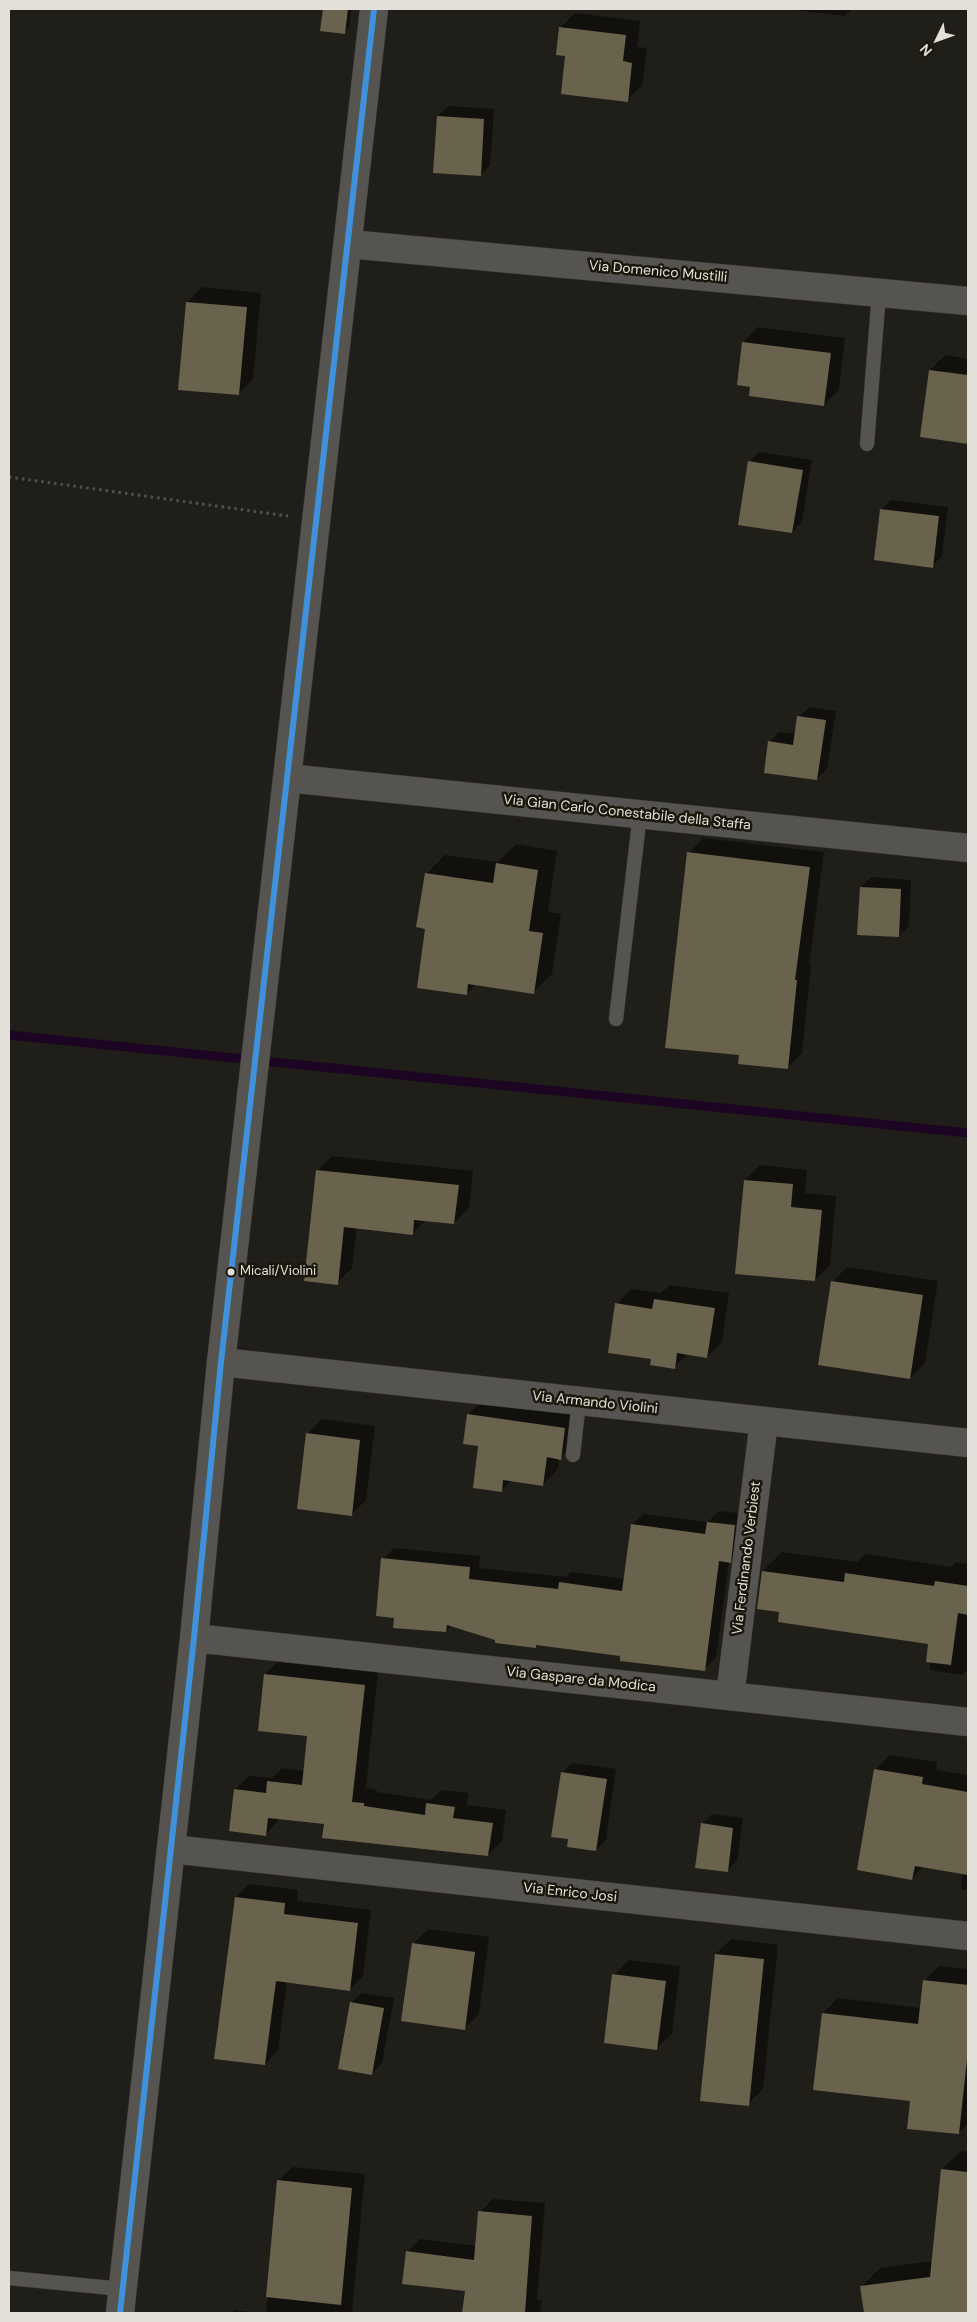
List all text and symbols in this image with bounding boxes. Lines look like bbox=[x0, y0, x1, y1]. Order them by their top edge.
north arrow bbox=[912, 15, 962, 65]
text: N bbox=[916, 40, 936, 60]
street label: Via Domenico Mustilli bbox=[588, 258, 728, 286]
street label: Via Gian Carlo Conestabile della Staffa bbox=[502, 792, 752, 834]
place label: Micali/Violini bbox=[240, 1264, 316, 1280]
marker: Micali/Violini bbox=[226, 1267, 236, 1277]
street label: Via Armando Violini bbox=[531, 1388, 659, 1418]
street label: Via Ferdinando Verbiest bbox=[729, 1480, 765, 1636]
street label: Via Gaspare da Modica bbox=[505, 1664, 657, 1696]
street label: Via Enrico Josi bbox=[522, 1880, 618, 1906]

